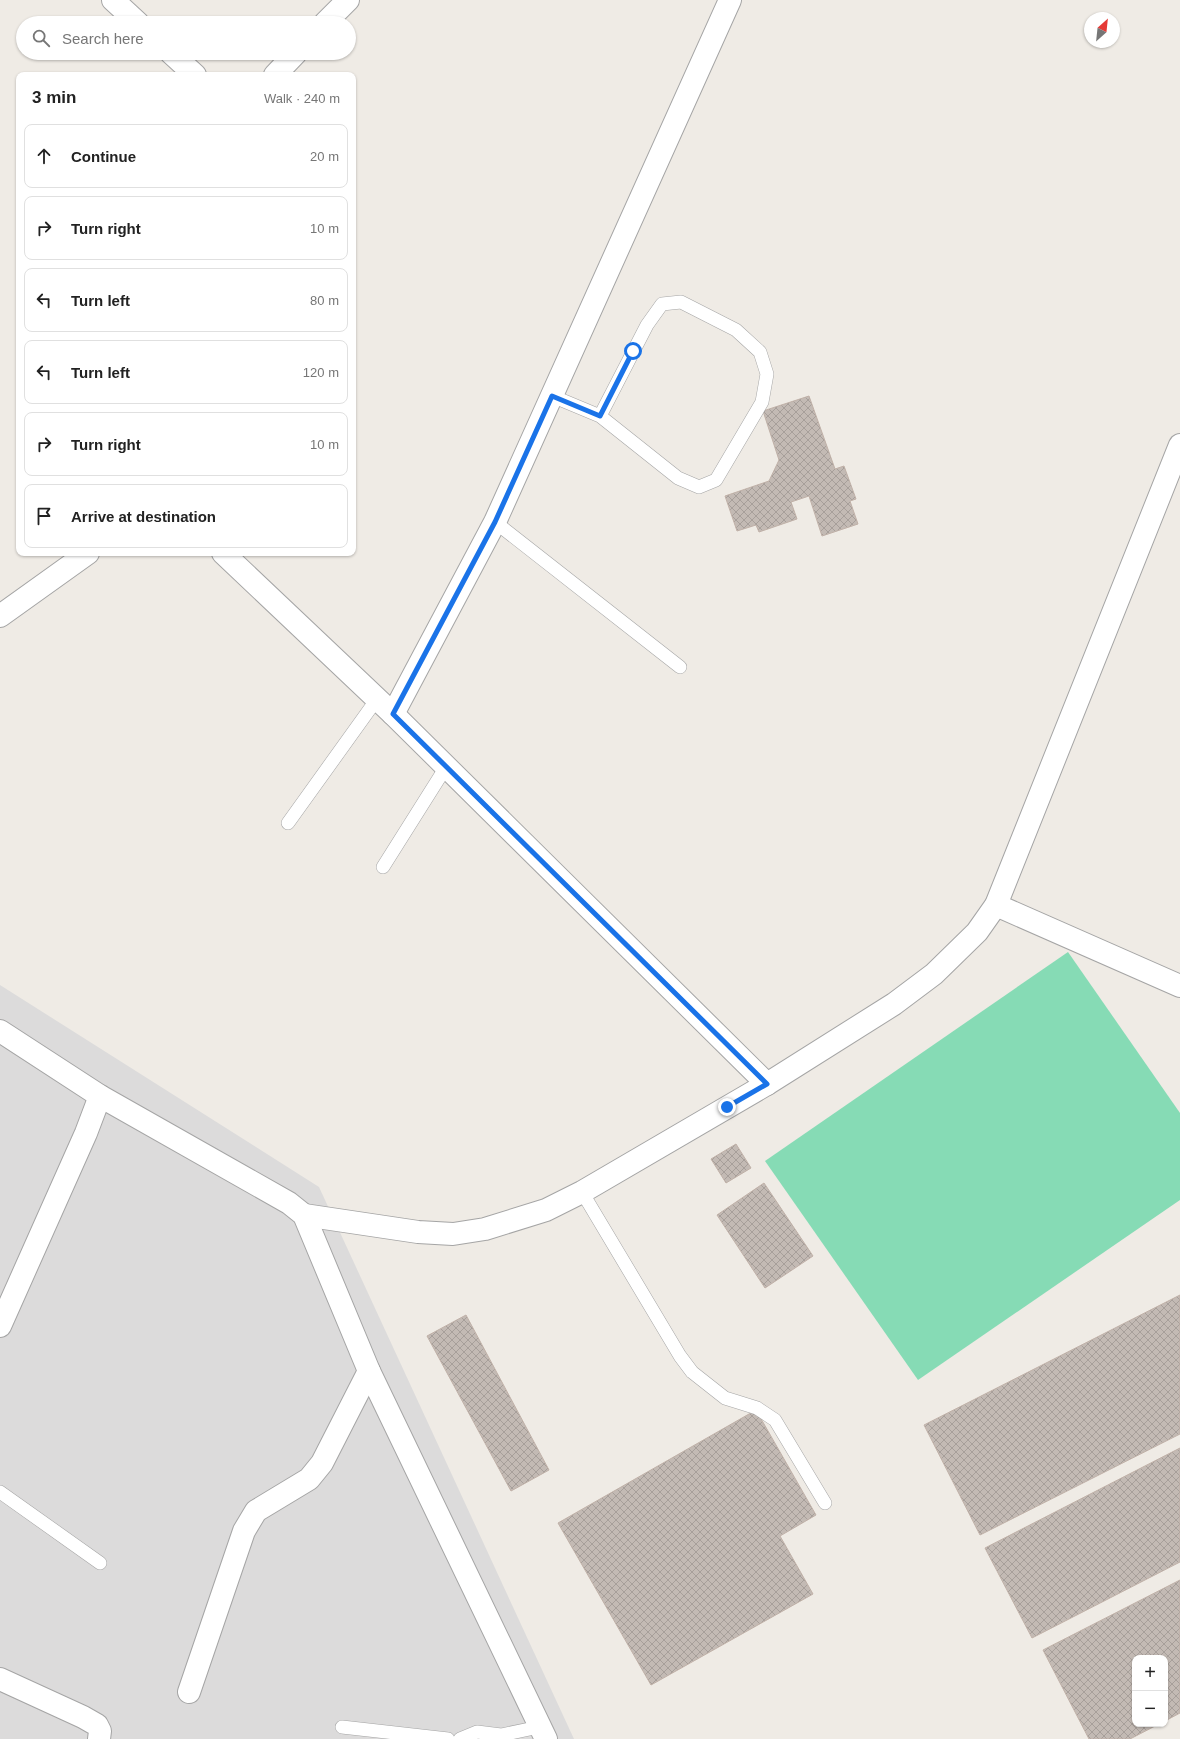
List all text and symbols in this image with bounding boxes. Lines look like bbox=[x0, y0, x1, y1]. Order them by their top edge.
north arrow bbox=[1084, 12, 1120, 48]
search box bbox=[16, 16, 356, 60]
icon: search bbox=[30, 27, 52, 49]
text: Search here bbox=[62, 30, 144, 47]
text: 3 min bbox=[32, 88, 76, 107]
text: Walk · 240 m bbox=[264, 91, 340, 106]
icon: ahead bbox=[33, 145, 55, 167]
text: Continue bbox=[71, 148, 136, 165]
text: 20 m bbox=[310, 149, 339, 164]
icon: right bbox=[33, 217, 55, 239]
text: Turn right bbox=[71, 220, 141, 237]
text: 10 m bbox=[310, 221, 339, 236]
icon: left bbox=[33, 289, 55, 311]
text: Turn left bbox=[71, 292, 130, 309]
text: 80 m bbox=[310, 293, 339, 308]
route start bbox=[624, 342, 642, 360]
icon: left bbox=[33, 361, 55, 383]
text: Turn left bbox=[71, 364, 130, 381]
text: 120 m bbox=[303, 365, 339, 380]
icon: right bbox=[33, 433, 55, 455]
text: Turn right bbox=[71, 436, 141, 453]
text: 10 m bbox=[310, 437, 339, 452]
icon: arrive bbox=[33, 505, 55, 527]
text: Arrive at destination bbox=[71, 508, 216, 525]
route end bbox=[718, 1098, 736, 1116]
map controls bbox=[1132, 1655, 1168, 1727]
button: + bbox=[1132, 1655, 1168, 1691]
button: − bbox=[1132, 1691, 1168, 1727]

